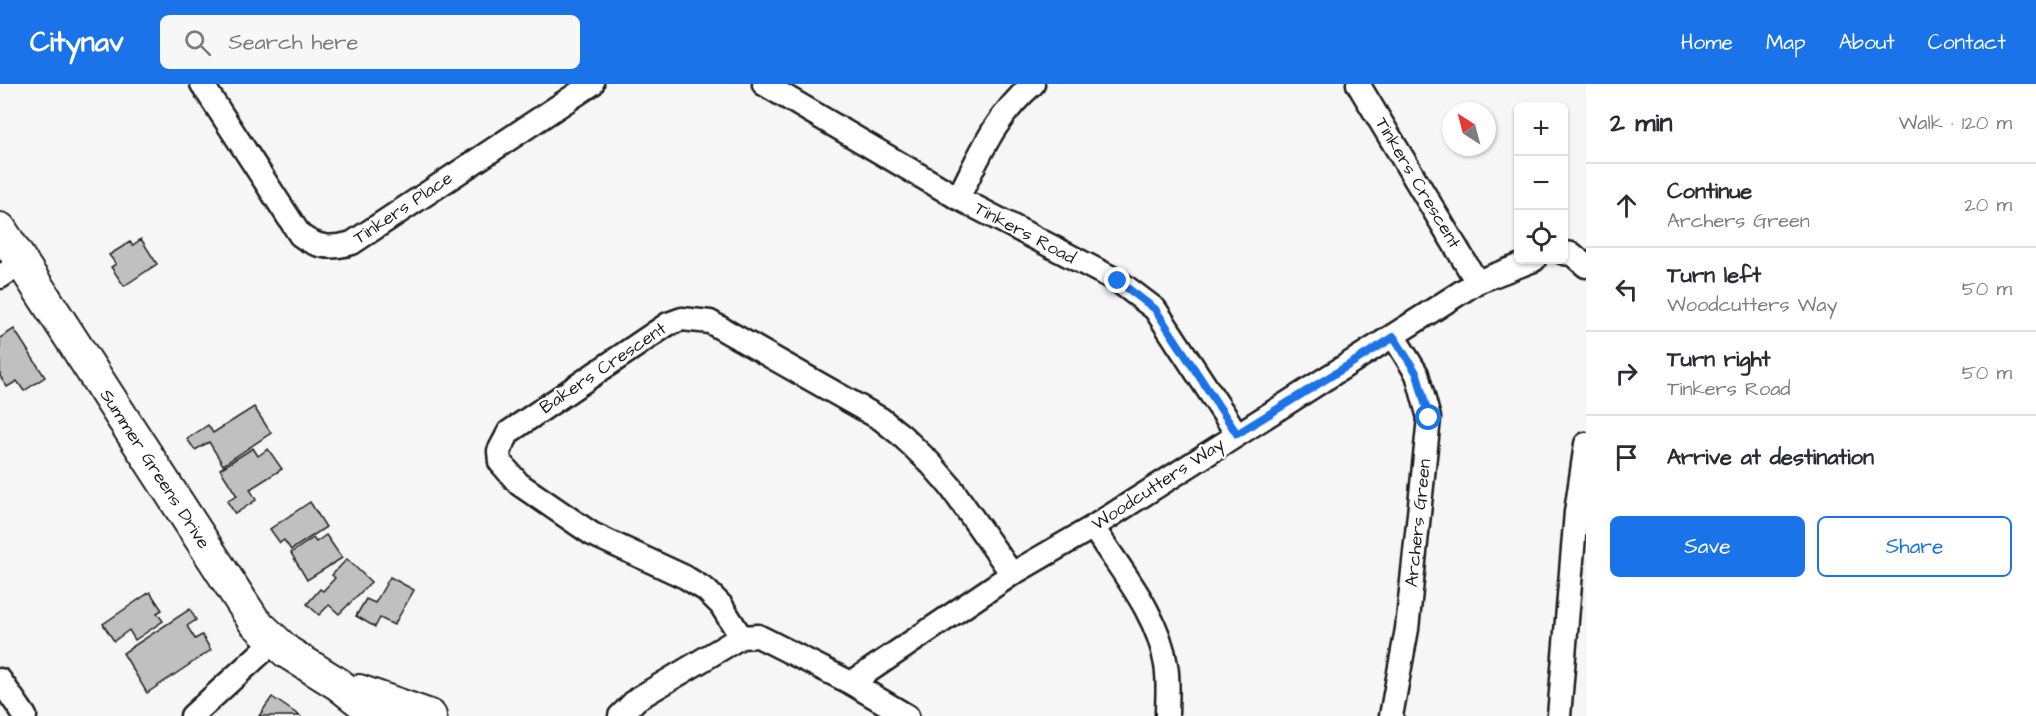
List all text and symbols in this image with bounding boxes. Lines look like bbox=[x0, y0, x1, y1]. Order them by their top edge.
search box bbox=[160, 15, 580, 69]
text: Citynav bbox=[30, 23, 124, 62]
icon: search bbox=[181, 26, 214, 59]
text: Search here bbox=[229, 27, 358, 58]
text: Home bbox=[1681, 28, 1733, 57]
text: Map bbox=[1766, 28, 1806, 57]
text: About bbox=[1839, 28, 1895, 57]
text: Contact bbox=[1928, 28, 2006, 57]
north arrow bbox=[1442, 102, 1496, 156]
map controls bbox=[1514, 102, 1568, 264]
button: + bbox=[1514, 102, 1568, 156]
text: 2 min bbox=[1610, 105, 1672, 141]
text: Walk · 120 m bbox=[1899, 109, 2012, 137]
street label: Tinkers Crescent bbox=[1369, 113, 1467, 254]
button: − bbox=[1514, 156, 1568, 210]
street label: Tinkers Place bbox=[349, 165, 458, 250]
text: Continue bbox=[1667, 176, 1752, 207]
icon: ahead bbox=[1610, 189, 1643, 222]
text: 20 m bbox=[1964, 191, 2012, 219]
street label: Tinkers Road bbox=[970, 196, 1080, 270]
text: Archers Green bbox=[1667, 207, 1810, 235]
button: locate bbox=[1514, 210, 1568, 264]
text: Turn left bbox=[1667, 260, 1761, 291]
route end bbox=[1104, 267, 1130, 293]
icon: left bbox=[1610, 273, 1643, 306]
text: 50 m bbox=[1962, 275, 2012, 303]
text: Woodcutters Way bbox=[1667, 291, 1837, 319]
street label: Bakers Crescent bbox=[535, 316, 672, 420]
text: Turn right bbox=[1667, 344, 1770, 375]
icon: right bbox=[1610, 357, 1643, 390]
text: 50 m bbox=[1962, 359, 2012, 387]
text: Tinkers Road bbox=[1667, 375, 1791, 403]
street label: Summer Greens Drive bbox=[94, 384, 216, 554]
route start bbox=[1415, 404, 1441, 430]
street label: Woodcutters Way bbox=[1087, 432, 1230, 537]
icon: arrive bbox=[1610, 441, 1643, 474]
text: Arrive at destination bbox=[1667, 442, 1874, 473]
street label: Archers Green bbox=[1399, 458, 1437, 588]
button: Save bbox=[1610, 516, 1805, 577]
button: Share bbox=[1817, 516, 2012, 577]

